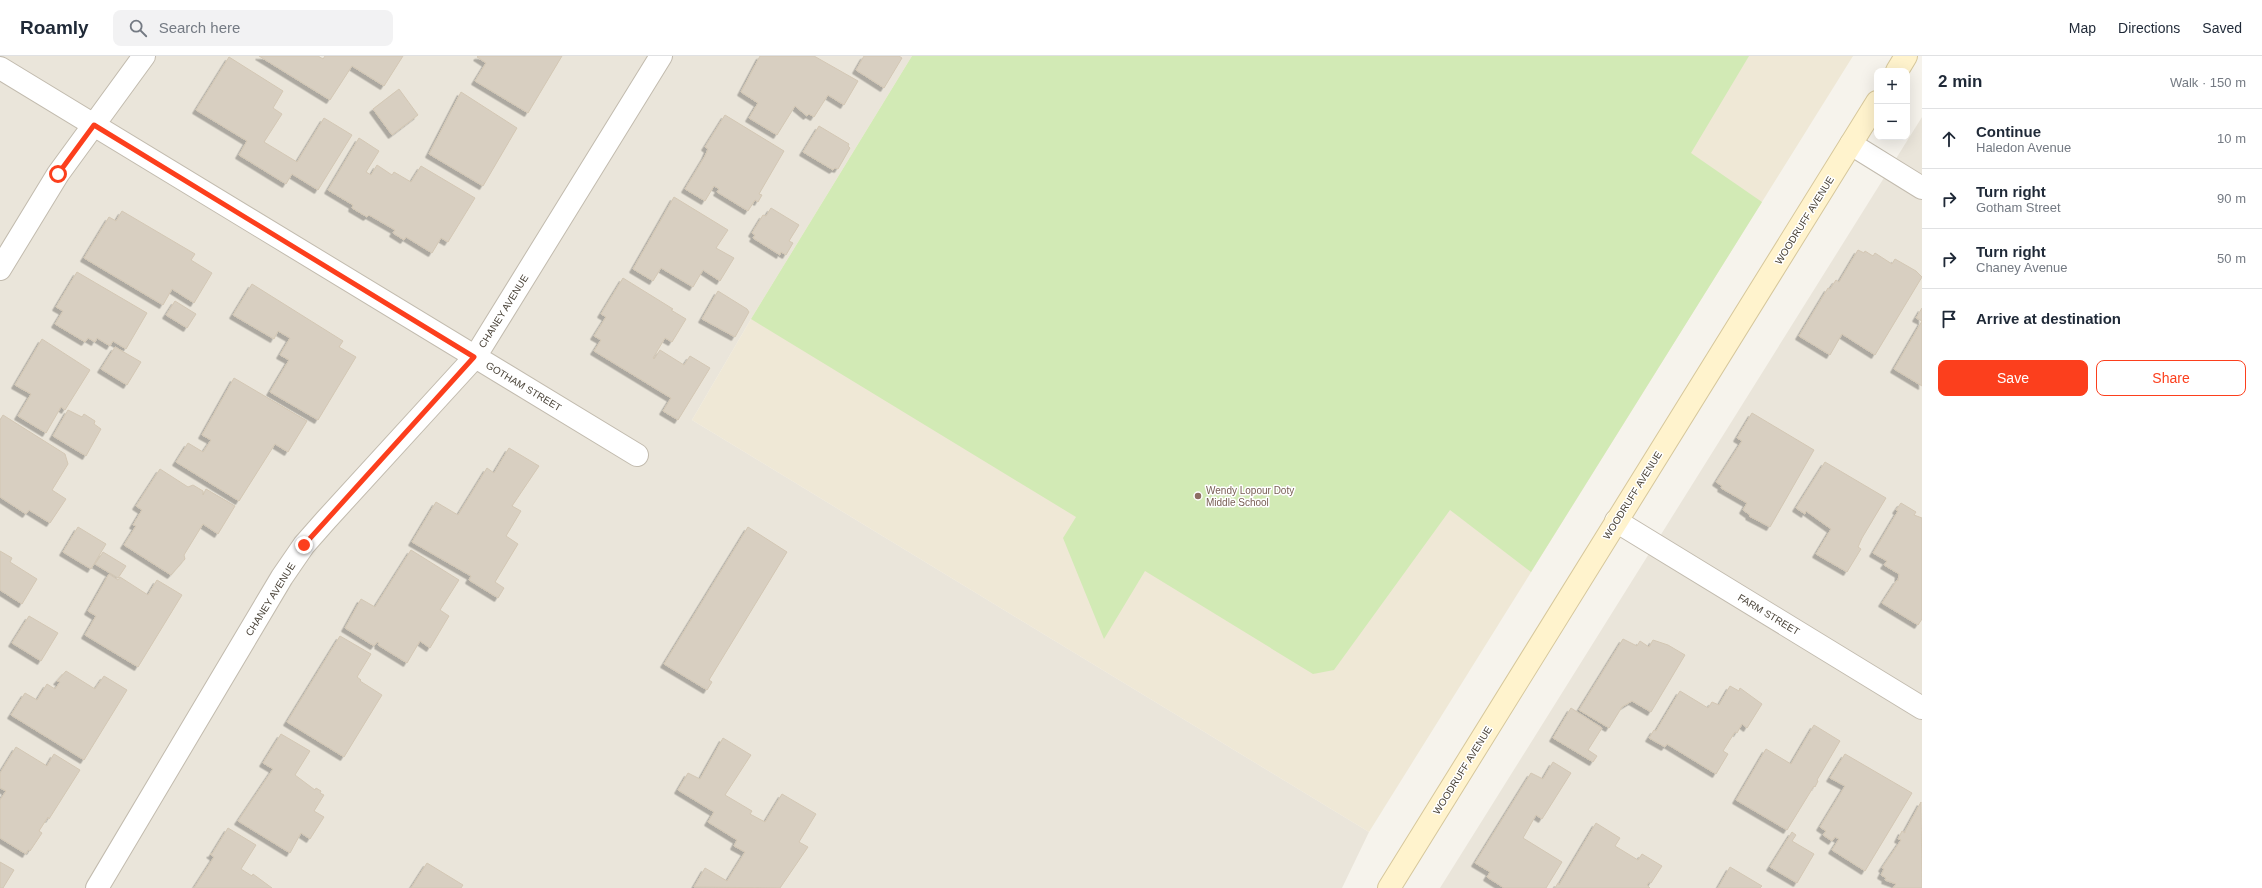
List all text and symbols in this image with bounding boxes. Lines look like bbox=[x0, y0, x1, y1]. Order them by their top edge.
search box bbox=[113, 10, 393, 46]
text: Roamly bbox=[20, 17, 89, 38]
icon: search bbox=[127, 17, 149, 39]
text: Search here bbox=[159, 19, 240, 36]
text: Map bbox=[2069, 20, 2096, 36]
text: Directions bbox=[2118, 20, 2180, 36]
text: Saved bbox=[2202, 20, 2242, 36]
map controls bbox=[1874, 68, 1910, 140]
button: + bbox=[1874, 68, 1910, 104]
text: 2 min bbox=[1938, 72, 1982, 91]
text: Walk · 150 m bbox=[2170, 75, 2246, 90]
button: − bbox=[1874, 104, 1910, 140]
text: Continue bbox=[1976, 123, 2041, 140]
icon: ahead bbox=[1938, 128, 1960, 150]
text: 10 m bbox=[2217, 131, 2246, 146]
text: Haledon Avenue bbox=[1976, 140, 2071, 155]
route start bbox=[49, 165, 67, 183]
street label: WOODRUFF AVENUE bbox=[1773, 174, 1836, 266]
text: Turn right bbox=[1976, 183, 2046, 200]
icon: right bbox=[1938, 188, 1960, 210]
text: 90 m bbox=[2217, 191, 2246, 206]
text: Gotham Street bbox=[1976, 200, 2061, 215]
text: Turn right bbox=[1976, 243, 2046, 260]
icon: right bbox=[1938, 248, 1960, 270]
text: 50 m bbox=[2217, 251, 2246, 266]
text: Chaney Avenue bbox=[1976, 260, 2068, 275]
street label: CHANEY AVENUE bbox=[476, 272, 531, 350]
icon: arrive bbox=[1938, 308, 1960, 330]
text: Arrive at destination bbox=[1976, 310, 2121, 327]
street label: GOTHAM STREET bbox=[484, 360, 563, 413]
button: Save bbox=[1938, 360, 2088, 396]
button: Share bbox=[2096, 360, 2246, 396]
street label: WOODRUFF AVENUE bbox=[1601, 449, 1664, 541]
place label: Wendy Lopour Doty Middle School bbox=[1206, 485, 1294, 508]
marker: Wendy Lopour Doty Middle School bbox=[1193, 491, 1203, 501]
route end bbox=[295, 536, 313, 554]
street label: CHANEY AVENUE bbox=[243, 560, 298, 638]
street label: FARM STREET bbox=[1736, 592, 1802, 637]
street label: WOODRUFF AVENUE bbox=[1431, 724, 1494, 816]

